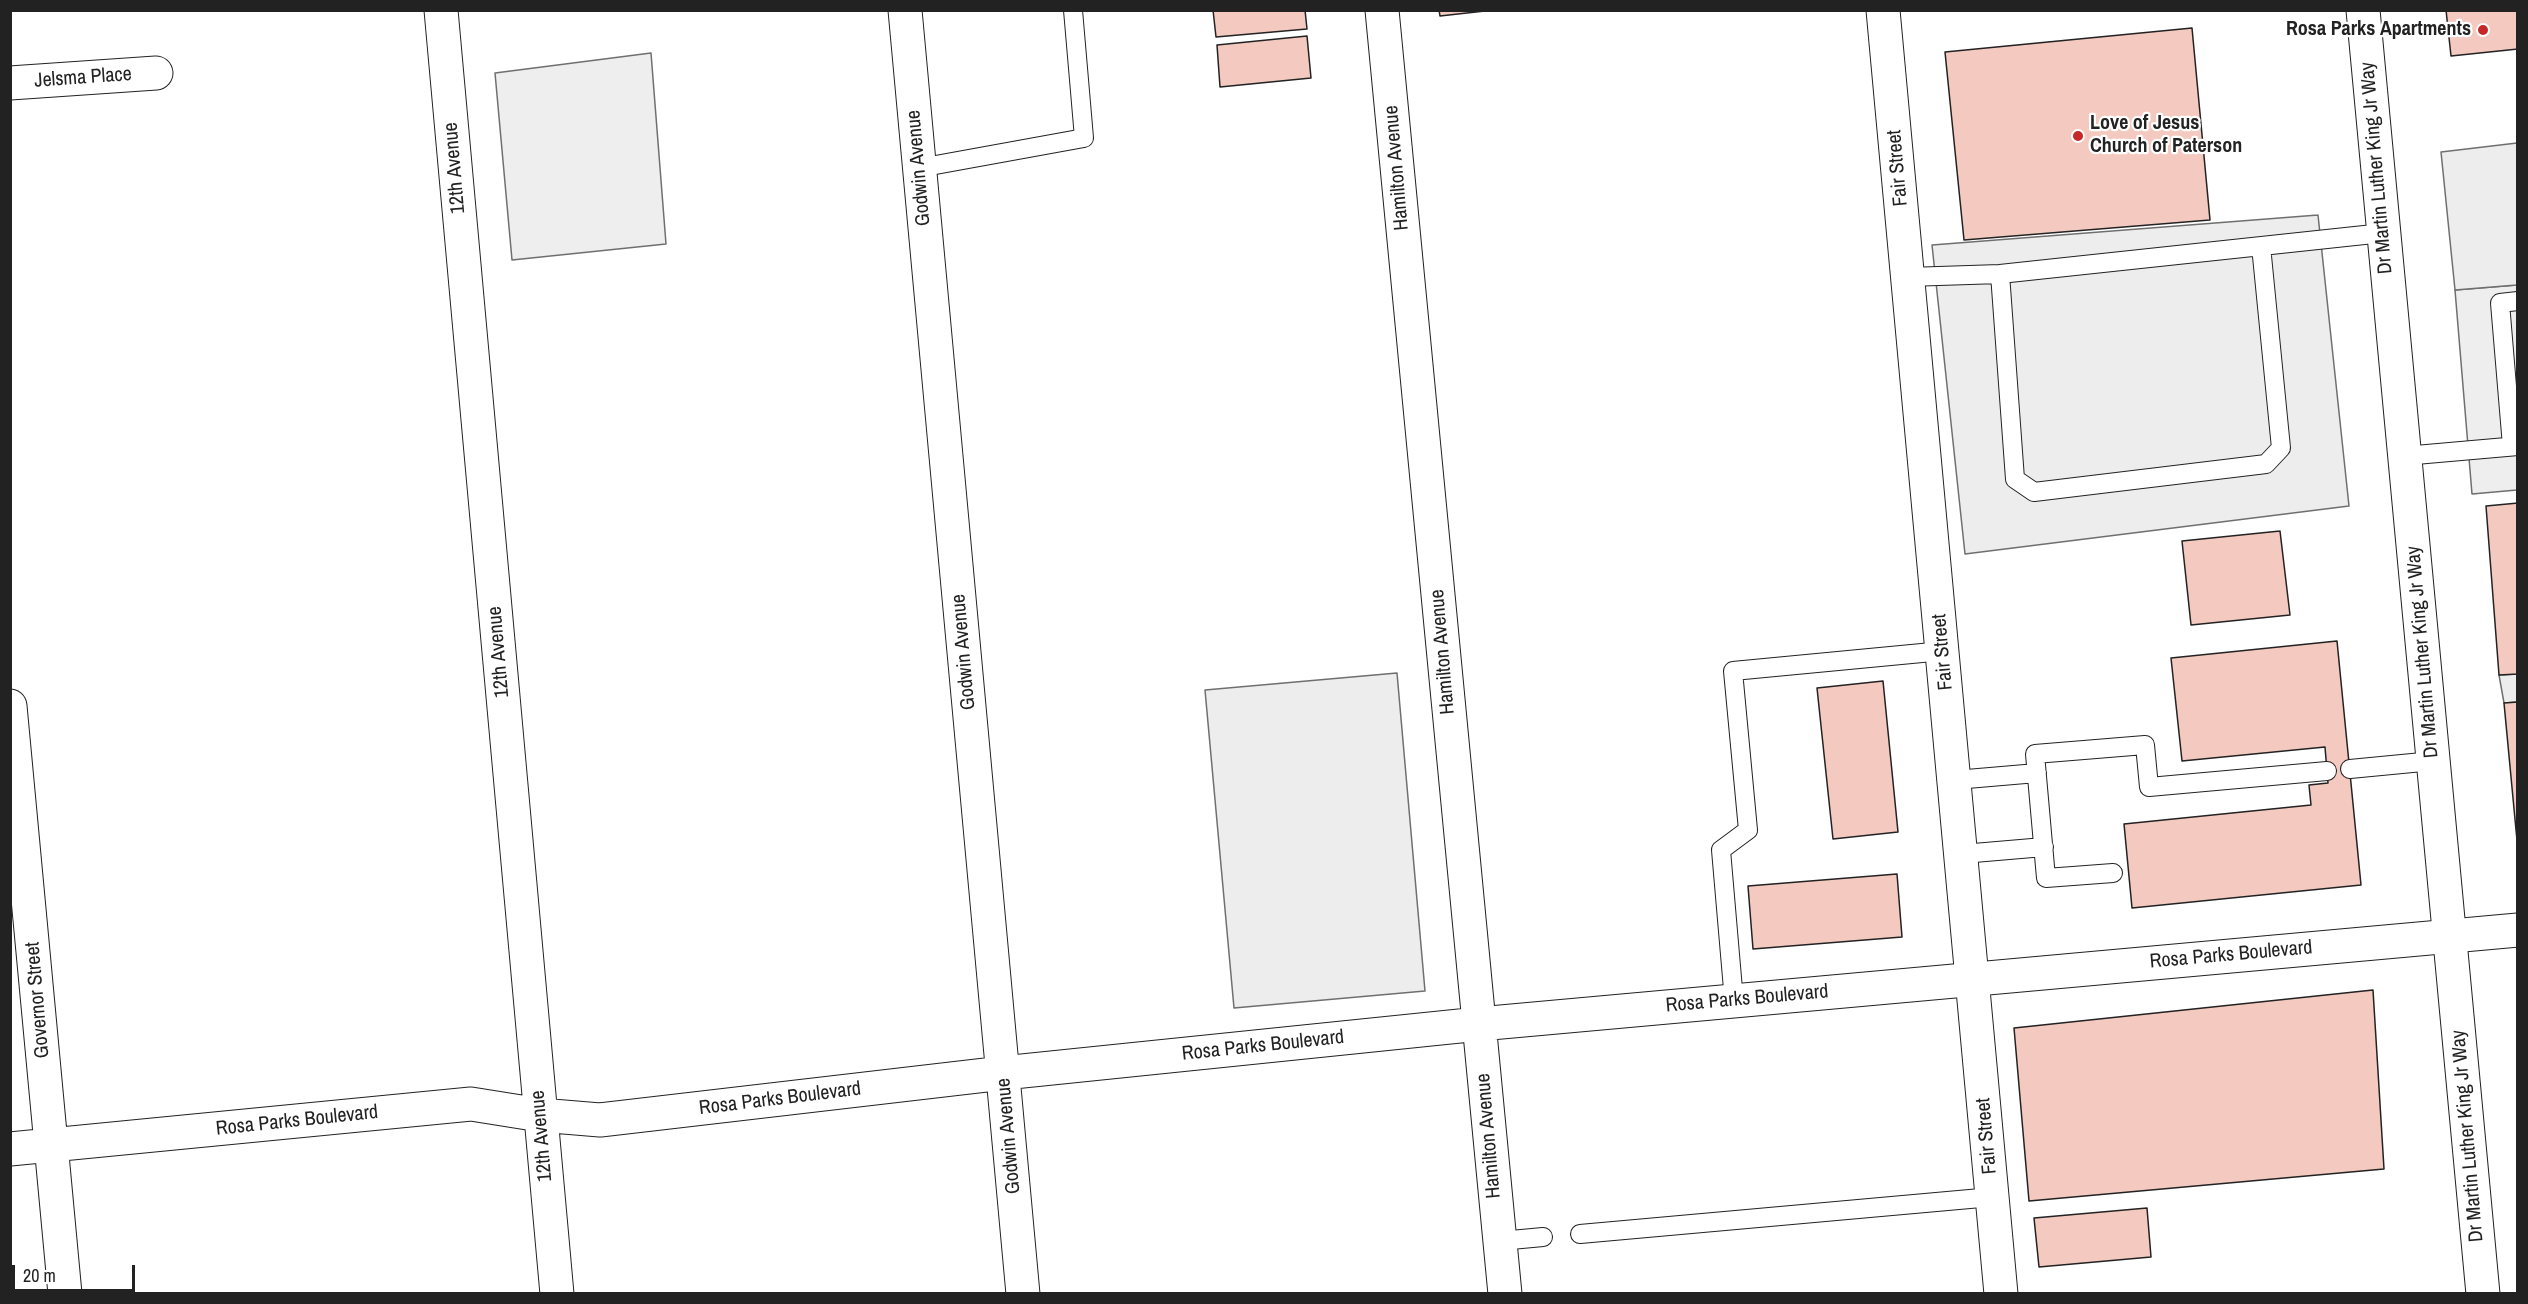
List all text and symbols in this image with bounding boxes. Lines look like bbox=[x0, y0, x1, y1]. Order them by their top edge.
place label: Rosa Parks Apartments bbox=[2286, 18, 2471, 42]
marker: Rosa Parks Apartments bbox=[2476, 23, 2490, 37]
street label: Dr Martin Luther King Jr Way bbox=[2356, 61, 2398, 275]
street label: Jelsma Place bbox=[34, 63, 132, 93]
street label: Hamilton Avenue bbox=[1380, 104, 1414, 232]
street label: Godwin Avenue bbox=[902, 109, 936, 227]
place label: Love of Jesus Church of Paterson bbox=[2090, 112, 2242, 159]
street label: 12th Avenue bbox=[439, 121, 471, 215]
street label: Fair Street bbox=[1883, 129, 1913, 207]
marker: Love of Jesus Church of Paterson bbox=[2071, 129, 2085, 143]
street label: Dr Martin Luther King Jr Way bbox=[2402, 545, 2444, 759]
street label: Hamilton Avenue bbox=[1426, 588, 1460, 716]
street label: Godwin Avenue bbox=[947, 593, 981, 711]
street label: 12th Avenue bbox=[483, 605, 515, 699]
street label: Fair Street bbox=[1928, 613, 1958, 691]
street label: Rosa Parks Boulevard bbox=[2149, 936, 2313, 974]
street label: Governor Street bbox=[21, 941, 55, 1059]
street label: Rosa Parks Boulevard bbox=[1665, 980, 1829, 1018]
street label: Rosa Parks Boulevard bbox=[1181, 1026, 1345, 1066]
street label: Dr Martin Luther King Jr Way bbox=[2447, 1029, 2489, 1243]
street label: Hamilton Avenue bbox=[1472, 1072, 1506, 1200]
street label: Rosa Parks Boulevard bbox=[698, 1077, 862, 1121]
street label: Godwin Avenue bbox=[992, 1077, 1026, 1195]
street label: 12th Avenue bbox=[526, 1089, 558, 1183]
street label: Fair Street bbox=[1972, 1097, 2002, 1175]
street label: Rosa Parks Boulevard bbox=[215, 1101, 379, 1141]
scale bar bbox=[15, 1253, 138, 1291]
text: 20 m bbox=[23, 1263, 56, 1288]

